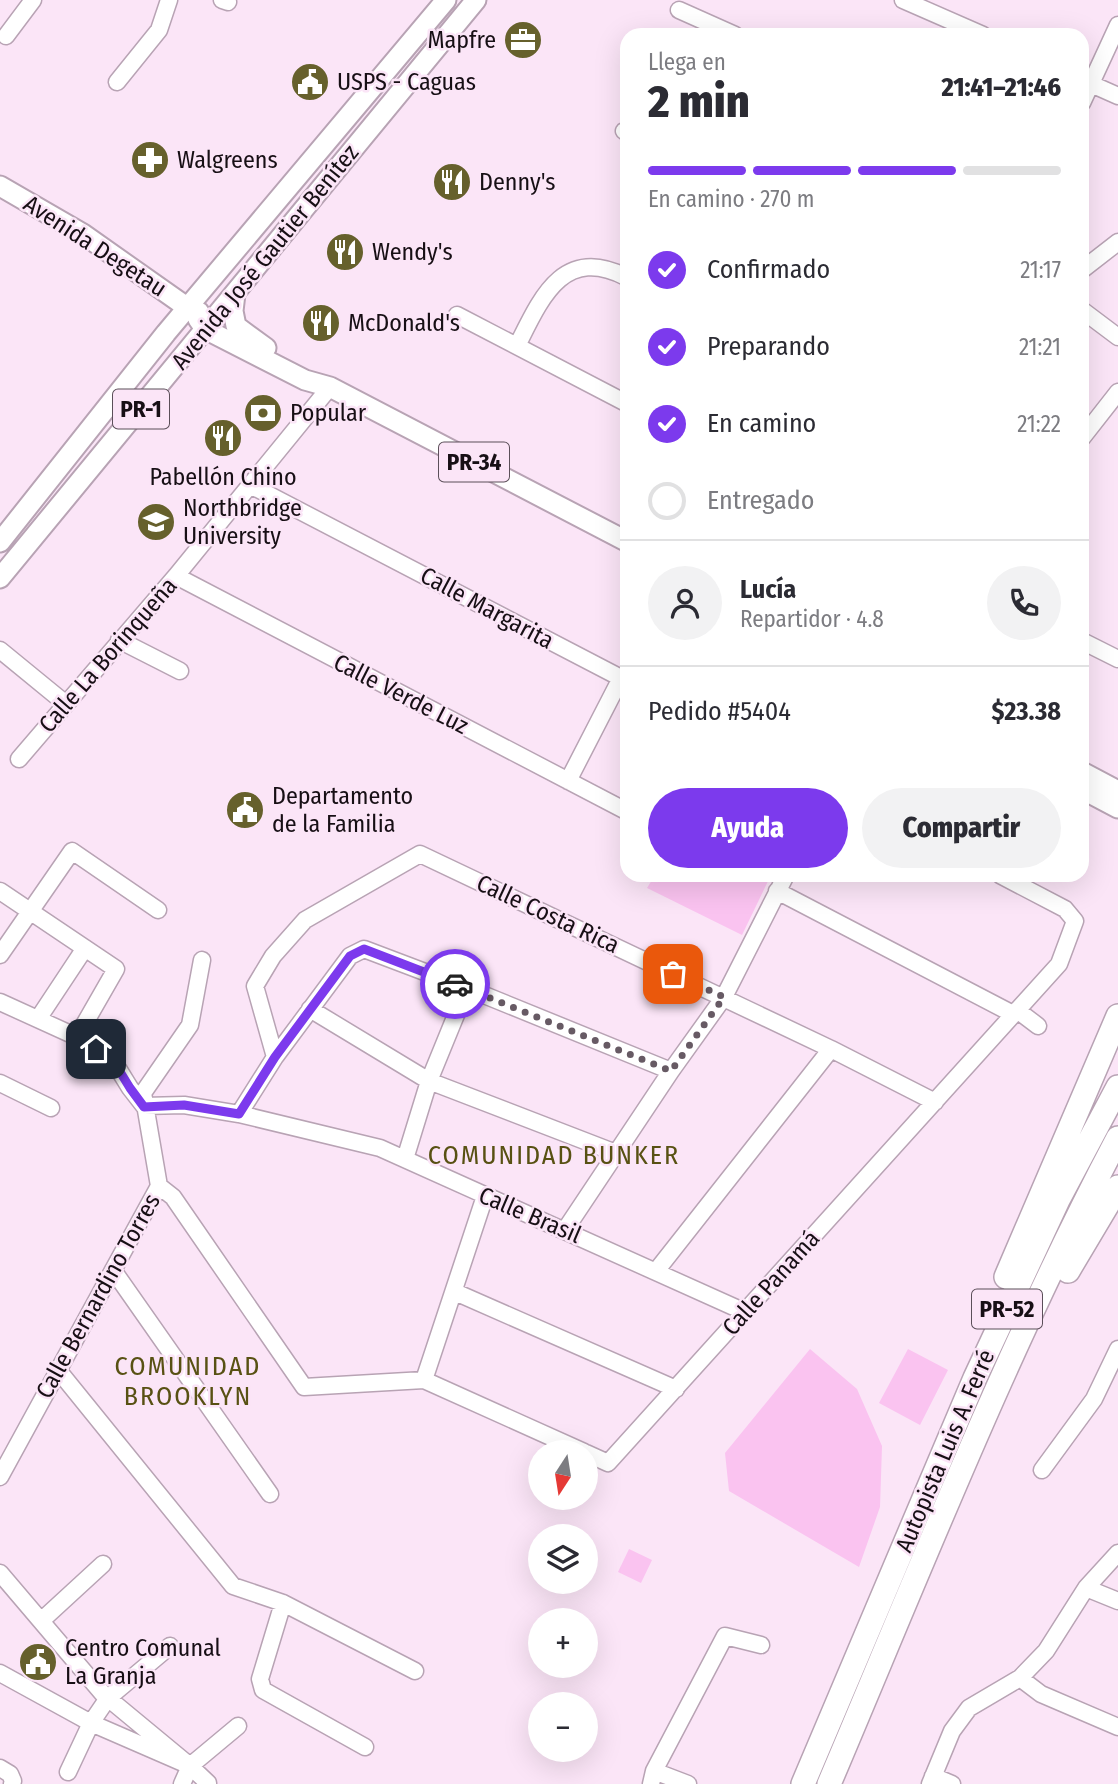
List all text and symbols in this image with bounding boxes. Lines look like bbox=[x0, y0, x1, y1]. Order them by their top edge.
office icon: Mapfre bbox=[502, 19, 544, 61]
place label: Mapfre bbox=[428, 26, 496, 54]
text: Llega en bbox=[648, 48, 726, 76]
public building icon: USPS - Caguas bbox=[289, 61, 331, 103]
place label: USPS - Caguas bbox=[337, 68, 476, 96]
text: 21:41–21:46 bbox=[941, 72, 1061, 103]
text: 2 min bbox=[648, 74, 750, 129]
pharmacy icon: Walgreens bbox=[129, 139, 171, 181]
street label: Avenida José Gautier Benítez bbox=[166, 139, 364, 375]
place label: Walgreens bbox=[177, 146, 278, 174]
restaurant icon: Denny's bbox=[431, 161, 473, 203]
place label: Denny's bbox=[479, 168, 556, 196]
text: En camino · 270 m bbox=[648, 185, 814, 213]
street label: Avenida Degetau bbox=[18, 189, 172, 303]
restaurant icon: Wendy's bbox=[324, 231, 366, 273]
place label: Wendy's bbox=[372, 238, 453, 266]
icon: check bbox=[648, 251, 686, 289]
text: Confirmado bbox=[707, 254, 830, 285]
text: 21:17 bbox=[1020, 256, 1061, 284]
restaurant icon: McDonald's bbox=[300, 302, 342, 344]
place label: McDonald's bbox=[348, 309, 460, 337]
icon: check bbox=[648, 328, 686, 366]
text: Preparando bbox=[707, 331, 830, 362]
text: 21:21 bbox=[1019, 333, 1061, 361]
road number: PR-1 bbox=[113, 390, 169, 428]
bank icon: Popular bbox=[242, 392, 284, 434]
place label: Popular bbox=[290, 399, 367, 427]
icon: check bbox=[648, 405, 686, 443]
text: En camino bbox=[707, 408, 816, 439]
text: 21:22 bbox=[1017, 410, 1061, 438]
restaurant icon: Pabellón Chino bbox=[202, 417, 244, 459]
road number: PR-34 bbox=[439, 442, 509, 482]
place label: Pabellón Chino bbox=[149, 463, 297, 491]
text: Entregado bbox=[707, 485, 814, 516]
place label: Northbridge University bbox=[183, 494, 302, 550]
school or university icon: Northbridge University bbox=[135, 501, 177, 543]
street label: Calle Margarita bbox=[416, 561, 558, 655]
button: person bbox=[648, 566, 722, 640]
button: phone bbox=[987, 566, 1061, 640]
street label: Calle La Borinqueña bbox=[33, 572, 183, 738]
text: Lucía bbox=[740, 574, 796, 605]
text: Repartidor · 4.8 bbox=[740, 605, 884, 633]
street label: Calle Verde Luz bbox=[329, 648, 473, 740]
text: Pedido #5404 bbox=[648, 696, 791, 727]
text: $23.38 bbox=[992, 696, 1061, 727]
place label: Departamento de la Familia bbox=[272, 782, 413, 838]
button: Ayuda bbox=[648, 788, 848, 868]
button: Compartir bbox=[862, 788, 1061, 868]
public building icon: Departamento de la Familia bbox=[224, 789, 266, 831]
street label: Calle Costa Rica bbox=[472, 869, 624, 959]
pin bbox=[643, 944, 703, 1004]
courier bbox=[420, 949, 490, 1019]
icon: bag bbox=[654, 955, 692, 993]
icon: car bbox=[436, 965, 474, 1003]
pin bbox=[66, 1019, 126, 1079]
icon: home bbox=[77, 1030, 115, 1068]
district label: COMUNIDAD BUNKER bbox=[428, 1140, 680, 1171]
street label: Calle Brasil bbox=[475, 1181, 585, 1249]
street label: Calle Bernardino Torres bbox=[30, 1189, 166, 1403]
street label: Calle Panamá bbox=[717, 1225, 825, 1341]
road number: PR-52 bbox=[972, 1290, 1042, 1328]
street label: Autopista Luis A. Ferré bbox=[890, 1346, 1000, 1556]
district label: COMUNIDAD BROOKLYN bbox=[115, 1351, 261, 1412]
north arrow bbox=[528, 1440, 598, 1510]
map controls bbox=[528, 1440, 598, 1762]
button: layers bbox=[528, 1524, 598, 1594]
button: + bbox=[528, 1608, 598, 1678]
place label: Centro Comunal La Granja bbox=[65, 1634, 221, 1690]
public building icon: Centro Comunal La Granja bbox=[17, 1641, 59, 1683]
button: − bbox=[528, 1692, 598, 1762]

